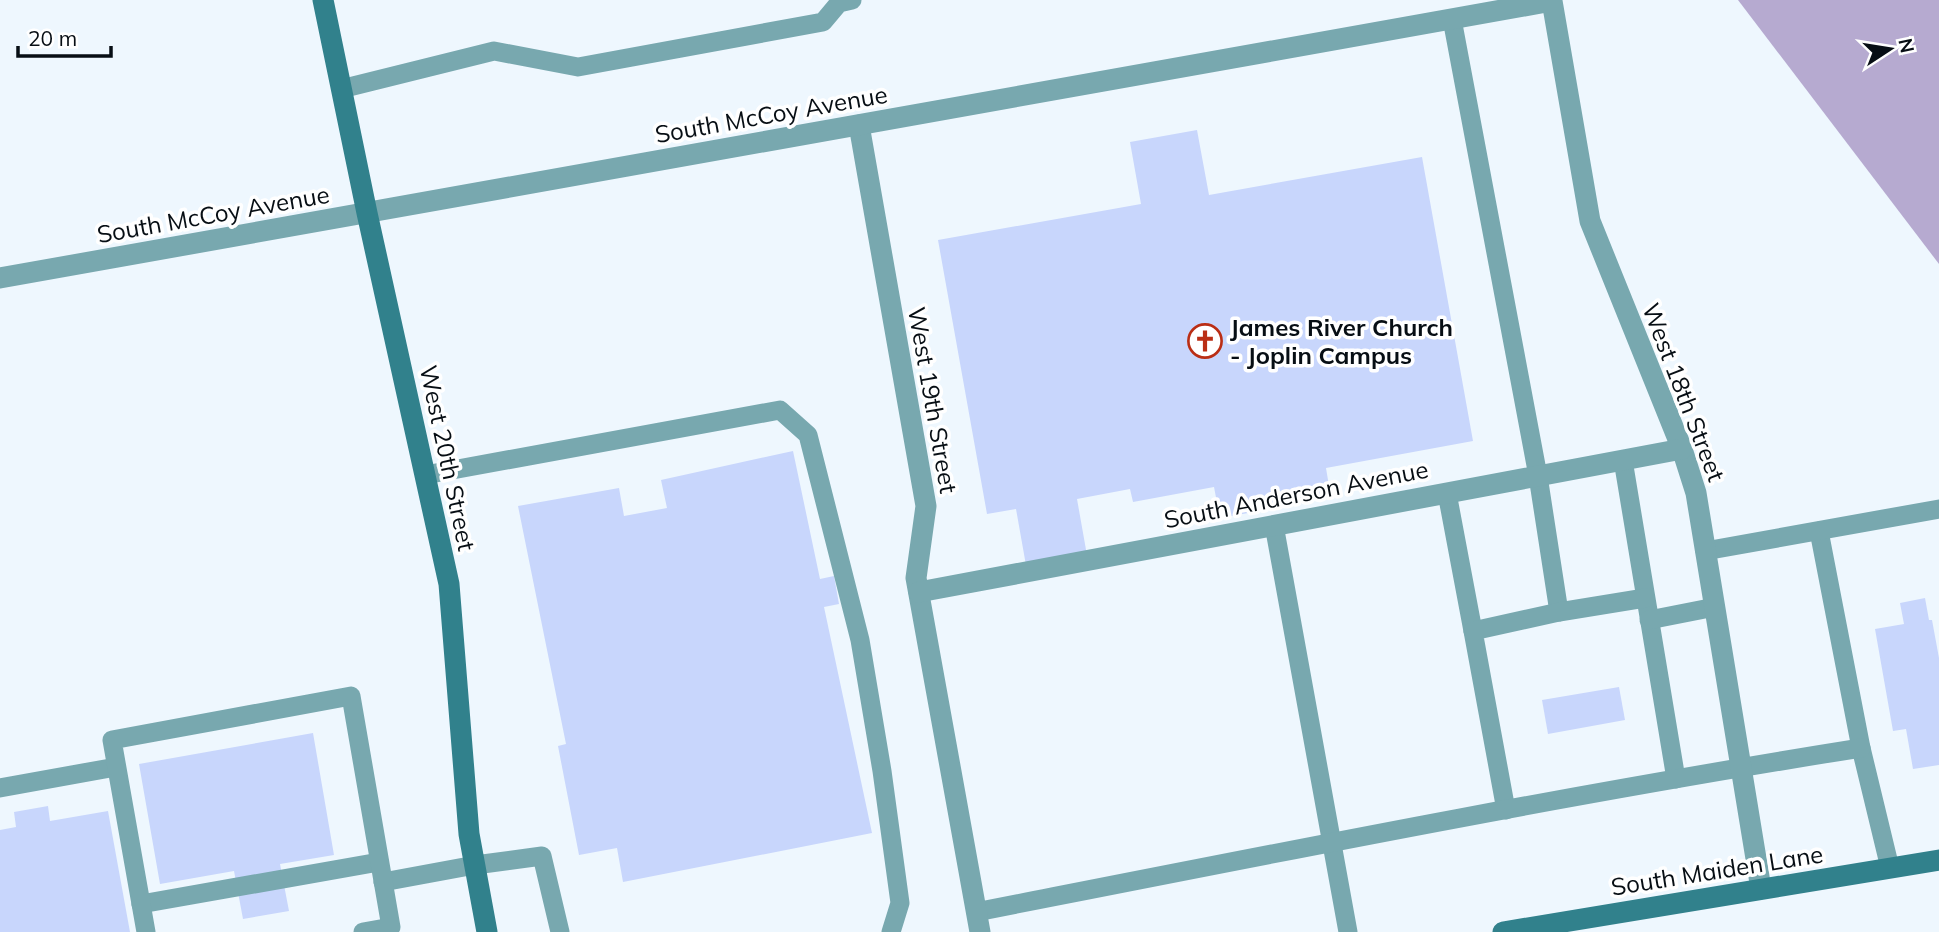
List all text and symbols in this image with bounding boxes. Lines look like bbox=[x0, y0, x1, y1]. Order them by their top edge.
scale bar bbox=[18, 14, 110, 58]
north arrow bbox=[1855, 14, 1925, 84]
text: 20 m bbox=[28, 25, 77, 51]
text: N bbox=[1893, 36, 1920, 55]
street label: South McCoy Avenue bbox=[652, 79, 890, 149]
street label: South McCoy Avenue bbox=[94, 179, 332, 249]
street label: West 18th Street bbox=[1636, 299, 1732, 485]
street label: West 19th Street bbox=[902, 304, 964, 496]
place label: James River Church - Joplin Campus bbox=[1230, 312, 1453, 370]
church icon: James River Church - Joplin Campus bbox=[1186, 322, 1224, 360]
street label: West 20th Street bbox=[414, 363, 482, 553]
street label: South Anderson Avenue bbox=[1161, 454, 1431, 534]
street label: South Maiden Lane bbox=[1609, 838, 1825, 902]

